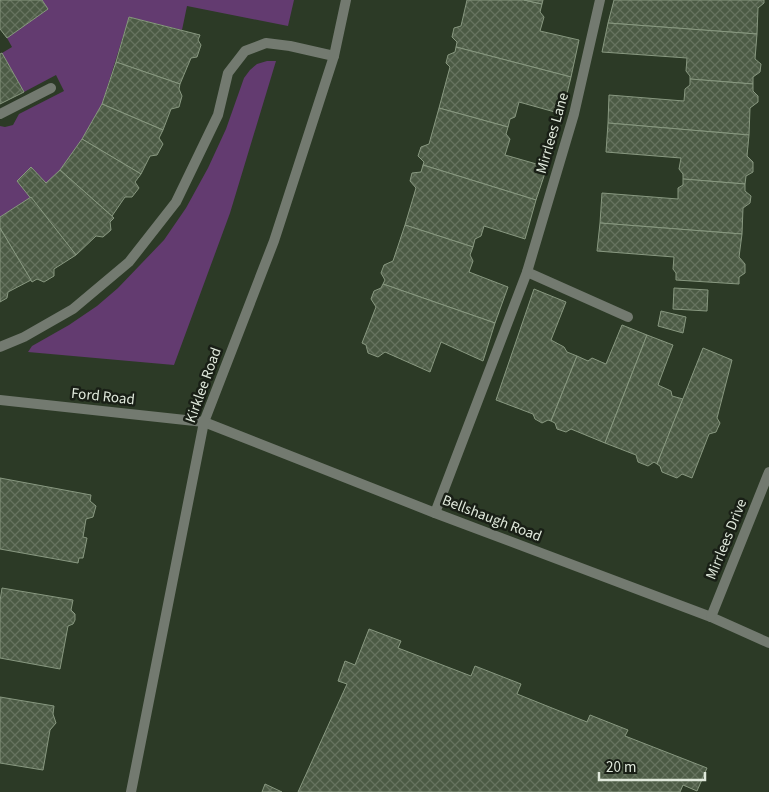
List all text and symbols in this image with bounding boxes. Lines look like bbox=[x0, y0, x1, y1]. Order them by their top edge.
street label: Mirrlees Lane bbox=[531, 90, 574, 176]
street label: Kirklee Road bbox=[180, 345, 227, 426]
street label: Ford Road bbox=[70, 383, 136, 410]
street label: Bellshaugh Road bbox=[439, 490, 545, 547]
street label: Mirrlees Drive bbox=[701, 496, 752, 583]
scale bar bbox=[599, 750, 705, 782]
text: 20 m bbox=[606, 757, 636, 778]

